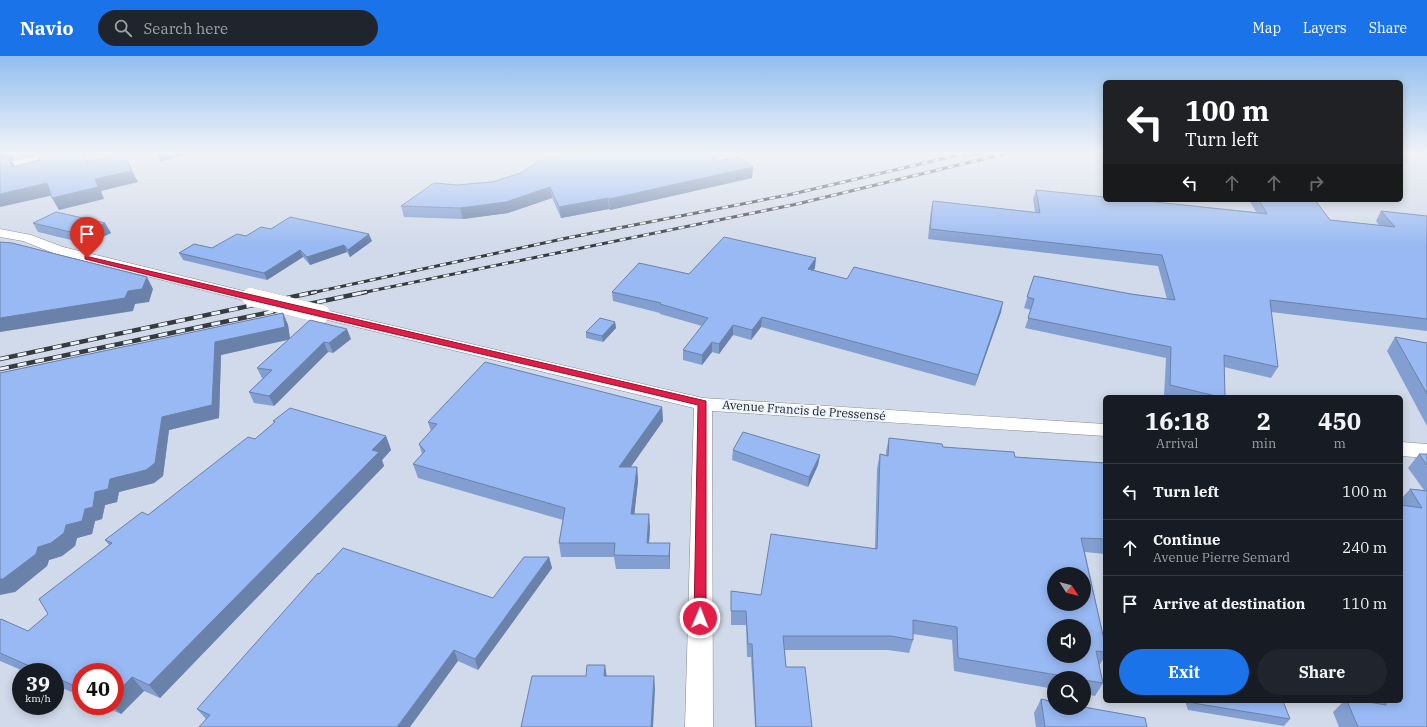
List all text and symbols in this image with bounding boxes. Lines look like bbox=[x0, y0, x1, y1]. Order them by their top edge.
search box bbox=[98, 10, 378, 46]
text: Navio bbox=[20, 16, 74, 40]
icon: search bbox=[112, 17, 134, 39]
text: Search here bbox=[144, 19, 228, 38]
text: Map bbox=[1253, 19, 1281, 37]
text: Layers bbox=[1303, 19, 1347, 37]
text: Share bbox=[1369, 19, 1407, 37]
text: 100 m bbox=[1185, 92, 1269, 129]
icon: left bbox=[1119, 96, 1171, 148]
text: Turn left bbox=[1185, 128, 1259, 151]
icon: left bbox=[1179, 172, 1201, 194]
icon: ahead bbox=[1221, 172, 1243, 194]
icon: ahead bbox=[1263, 172, 1285, 194]
icon: right bbox=[1305, 172, 1327, 194]
pin bbox=[70, 217, 104, 258]
icon: arrive bbox=[76, 223, 98, 245]
street label: Avenue Francis de Pressensé bbox=[722, 397, 886, 423]
text: 16:18 bbox=[1145, 405, 1210, 437]
text: 2 bbox=[1257, 405, 1271, 437]
text: 450 bbox=[1318, 405, 1361, 437]
text: Arrival bbox=[1156, 435, 1198, 452]
text: min bbox=[1251, 435, 1276, 452]
text: m bbox=[1333, 435, 1346, 452]
icon: left bbox=[1119, 481, 1141, 503]
text: Turn left bbox=[1153, 482, 1219, 501]
text: 100 m bbox=[1342, 482, 1387, 501]
text: Continue bbox=[1153, 530, 1220, 549]
icon: ahead bbox=[1119, 537, 1141, 559]
text: 240 m bbox=[1342, 538, 1387, 557]
text: Avenue Pierre Semard bbox=[1153, 549, 1290, 566]
north arrow bbox=[1047, 567, 1091, 611]
map controls bbox=[1047, 567, 1091, 715]
icon: arrive bbox=[1119, 593, 1141, 615]
text: Arrive at destination bbox=[1153, 594, 1305, 613]
text: 110 m bbox=[1342, 594, 1387, 613]
position arrow bbox=[679, 597, 721, 639]
button: sound bbox=[1047, 619, 1091, 663]
button: Exit bbox=[1119, 649, 1249, 695]
button: Share bbox=[1257, 649, 1387, 695]
speed limit sign: 40 bbox=[72, 663, 124, 715]
text: 39 bbox=[26, 670, 50, 697]
button: search bbox=[1047, 671, 1091, 715]
text: km/h bbox=[25, 692, 51, 705]

